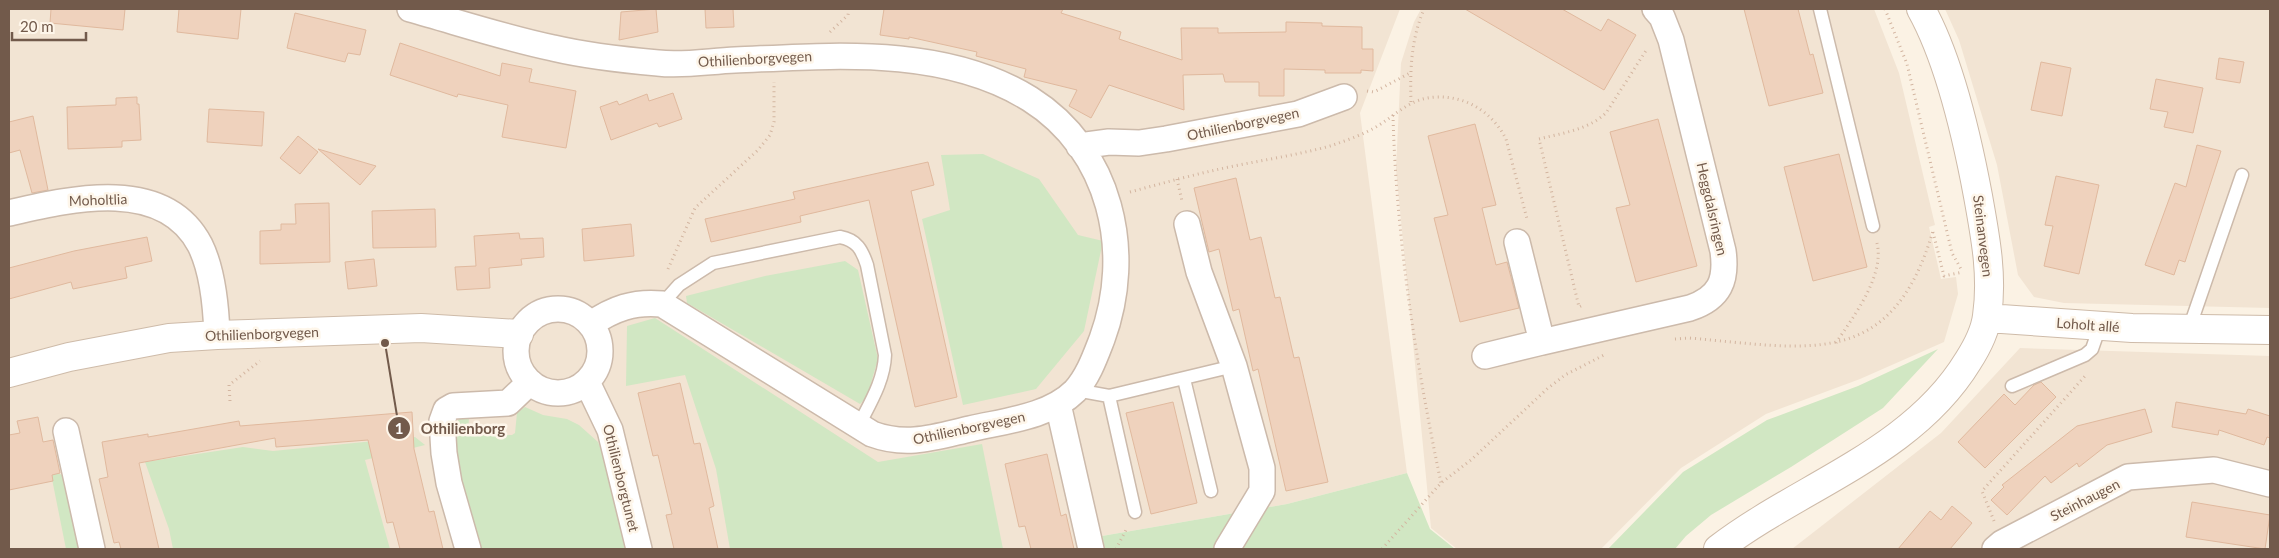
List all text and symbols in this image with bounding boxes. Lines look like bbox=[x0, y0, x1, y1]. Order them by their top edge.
scale bar bbox=[12, 10, 86, 42]
text: 20 m bbox=[20, 17, 54, 35]
street label: Othilienborgvegen bbox=[698, 47, 812, 70]
street label: Othilienborgvegen bbox=[1185, 103, 1300, 144]
street label: Heggdalsringen bbox=[1694, 161, 1731, 257]
street label: Moholtlia bbox=[68, 190, 128, 209]
street label: Steinanvegen bbox=[1970, 194, 1997, 278]
street label: Loholt allé bbox=[2056, 314, 2120, 335]
street label: Othilienborgvegen bbox=[205, 323, 319, 344]
street label: Othilienborgvegen bbox=[911, 407, 1026, 448]
callout: Othilienborg bbox=[386, 413, 516, 443]
text: 1 bbox=[395, 419, 403, 437]
text: Othilienborg bbox=[421, 419, 505, 437]
street label: Othilienborgtunet bbox=[600, 422, 643, 533]
street label: Steinhaugen bbox=[2047, 475, 2122, 524]

